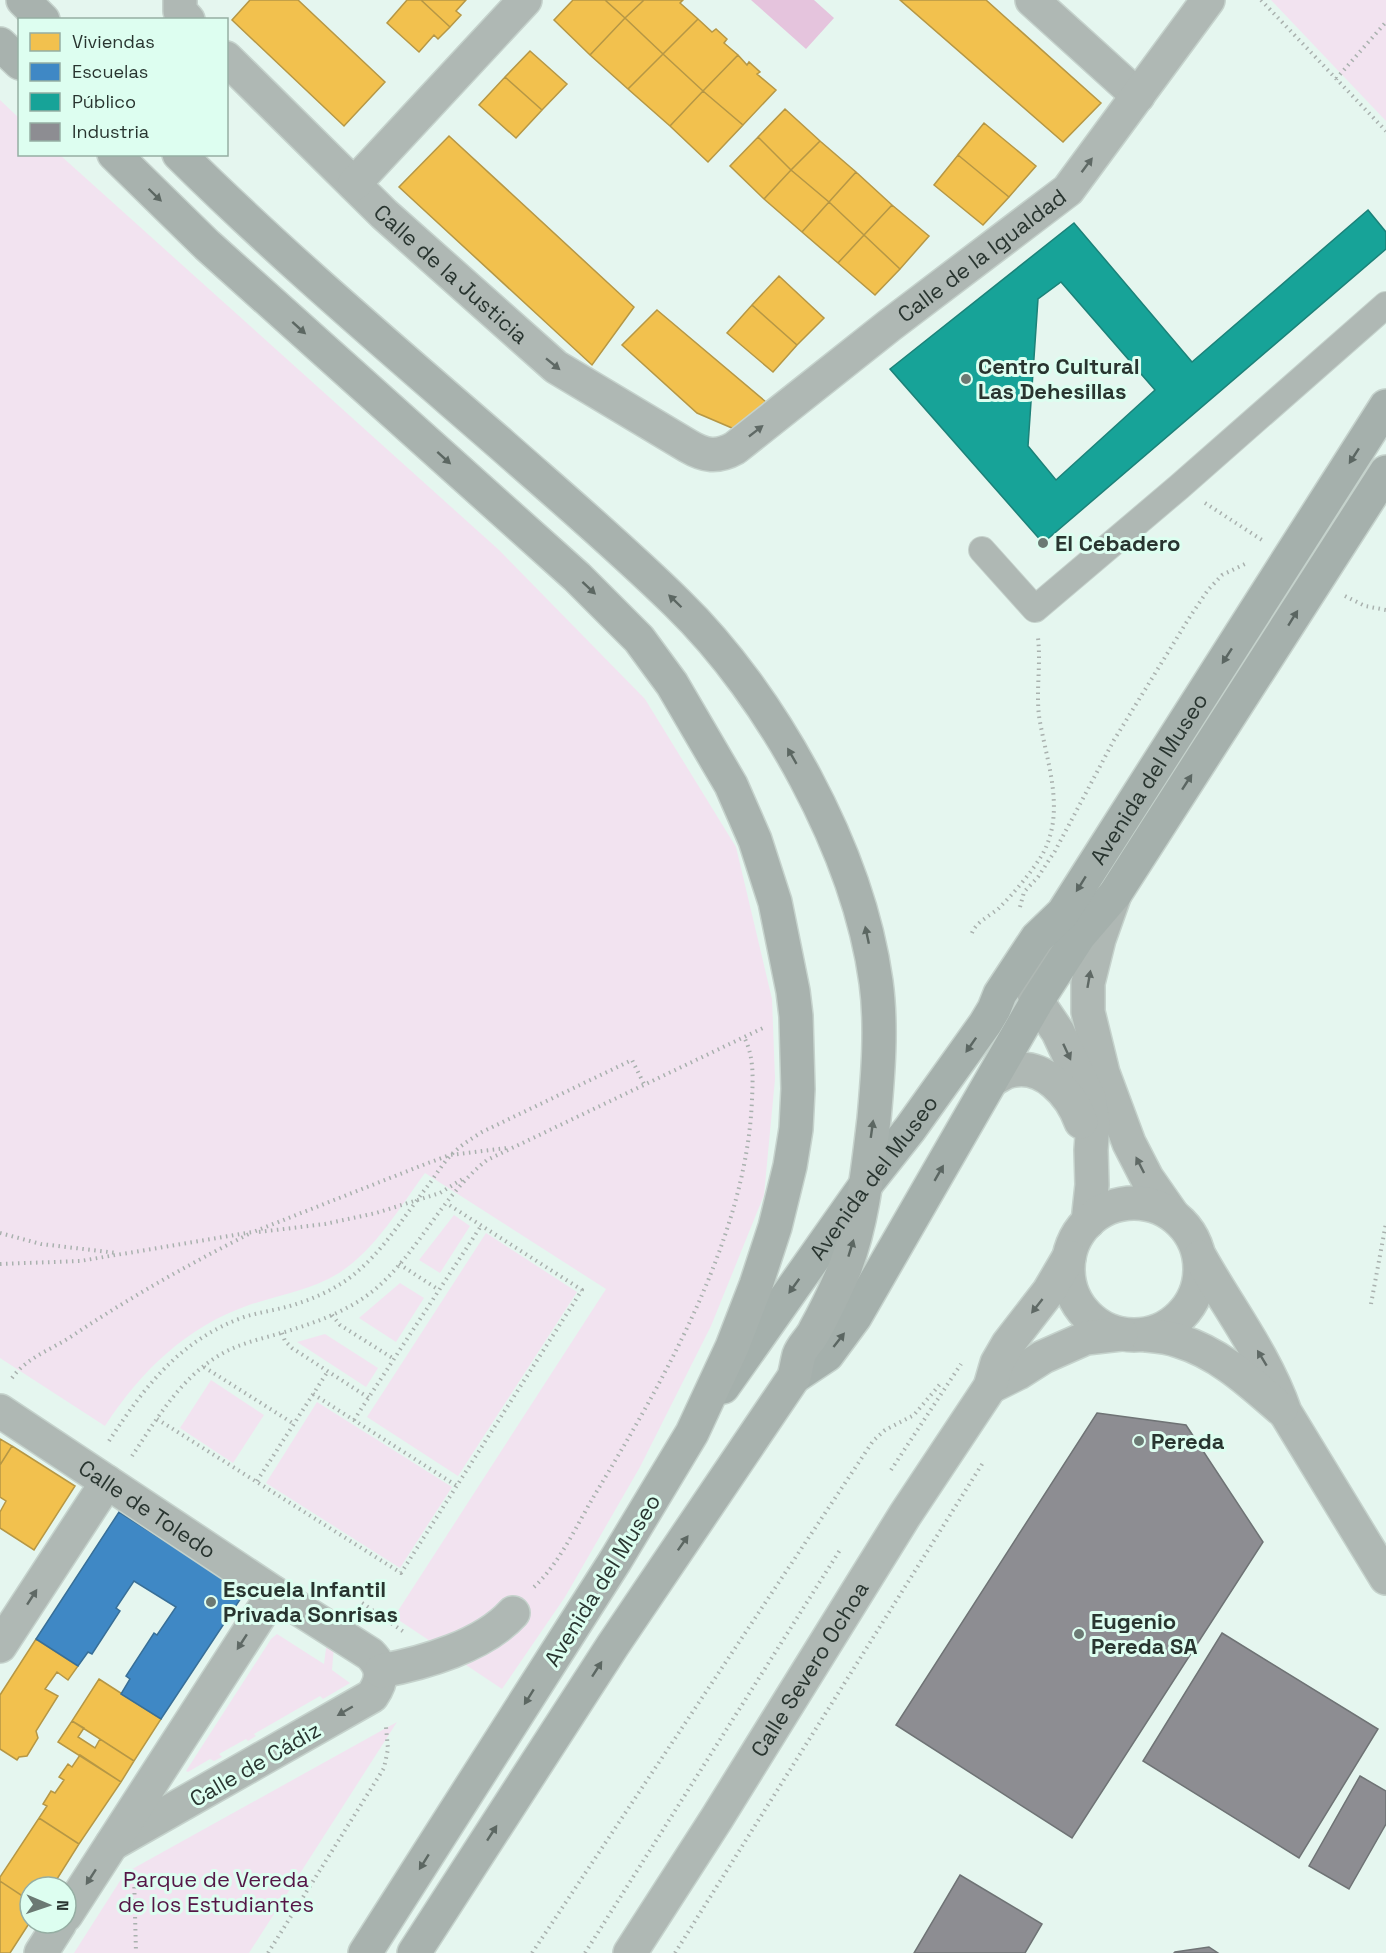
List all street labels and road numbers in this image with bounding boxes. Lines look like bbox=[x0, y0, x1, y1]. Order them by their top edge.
street label: Calle de la Igualdad bbox=[892, 182, 1072, 328]
street label: Calle de la Justicia bbox=[368, 198, 534, 350]
street label: Avenida del Museo bbox=[1084, 687, 1214, 870]
street label: Avenida del Museo bbox=[803, 1090, 944, 1265]
street label: Calle de Toledo bbox=[73, 1453, 221, 1565]
street label: Avenida del Museo bbox=[538, 1489, 666, 1671]
street label: Calle Severo Ochoa bbox=[744, 1576, 875, 1762]
street label: Calle de Cádiz bbox=[185, 1715, 325, 1813]

